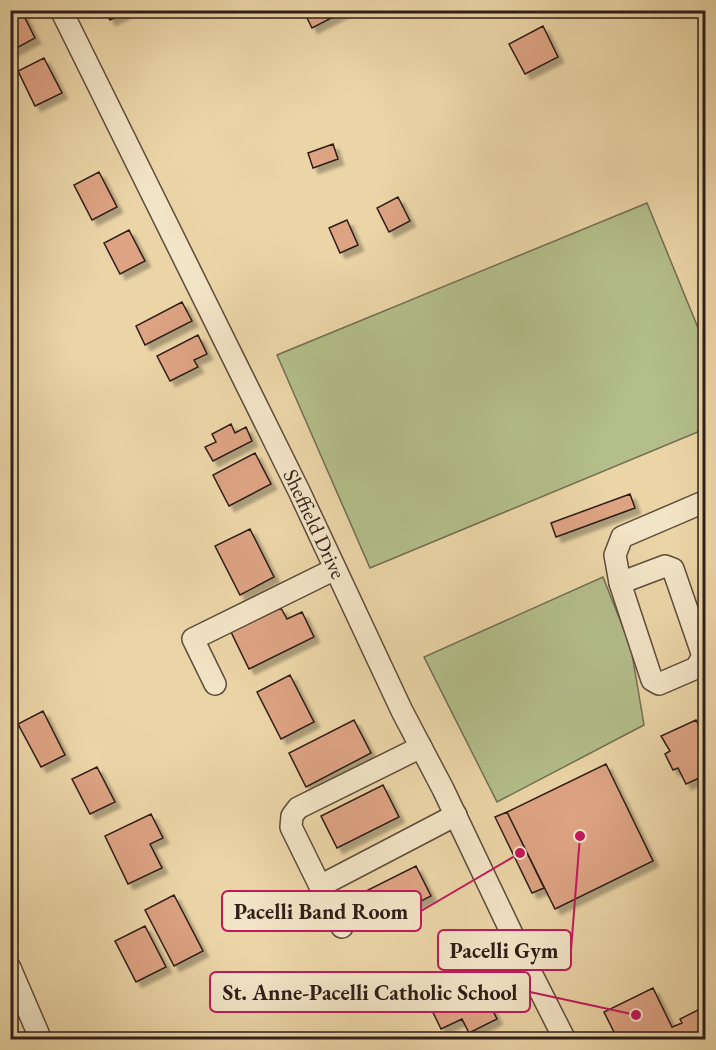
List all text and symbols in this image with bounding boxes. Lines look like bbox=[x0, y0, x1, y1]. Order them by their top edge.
street label: Sheffield Drive bbox=[277, 464, 352, 583]
callout: Pacelli Band Room bbox=[222, 891, 421, 931]
text: Pacelli Band Room bbox=[234, 897, 409, 926]
callout: Pacelli Gym bbox=[438, 930, 571, 970]
text: Pacelli Gym bbox=[450, 936, 559, 965]
callout: St. Anne-Pacelli Catholic School bbox=[210, 972, 530, 1012]
text: St. Anne-Pacelli Catholic School bbox=[222, 978, 518, 1007]

